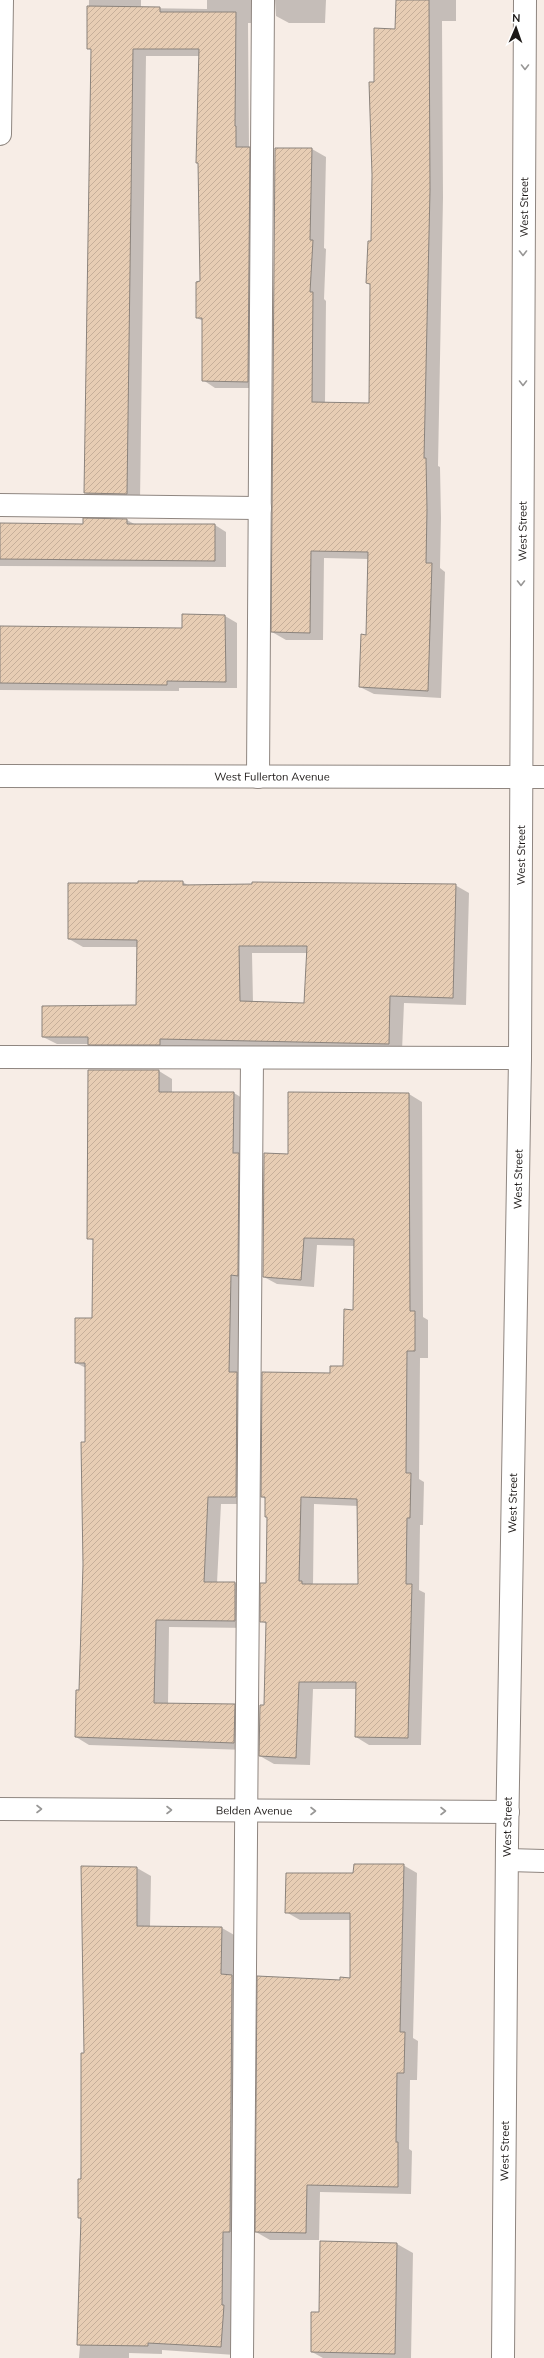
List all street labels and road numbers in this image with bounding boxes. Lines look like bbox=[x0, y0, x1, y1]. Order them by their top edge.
street label: West Street bbox=[517, 177, 531, 237]
street label: West Street bbox=[515, 501, 530, 561]
street label: West Fullerton Avenue bbox=[214, 769, 330, 784]
street label: West Street bbox=[514, 825, 528, 885]
street label: West Street bbox=[510, 1149, 525, 1209]
street label: West Street bbox=[505, 1473, 520, 1533]
street label: West Street bbox=[500, 1797, 515, 1857]
street label: Belden Avenue bbox=[216, 1803, 292, 1818]
street label: West Street bbox=[497, 2121, 512, 2181]

